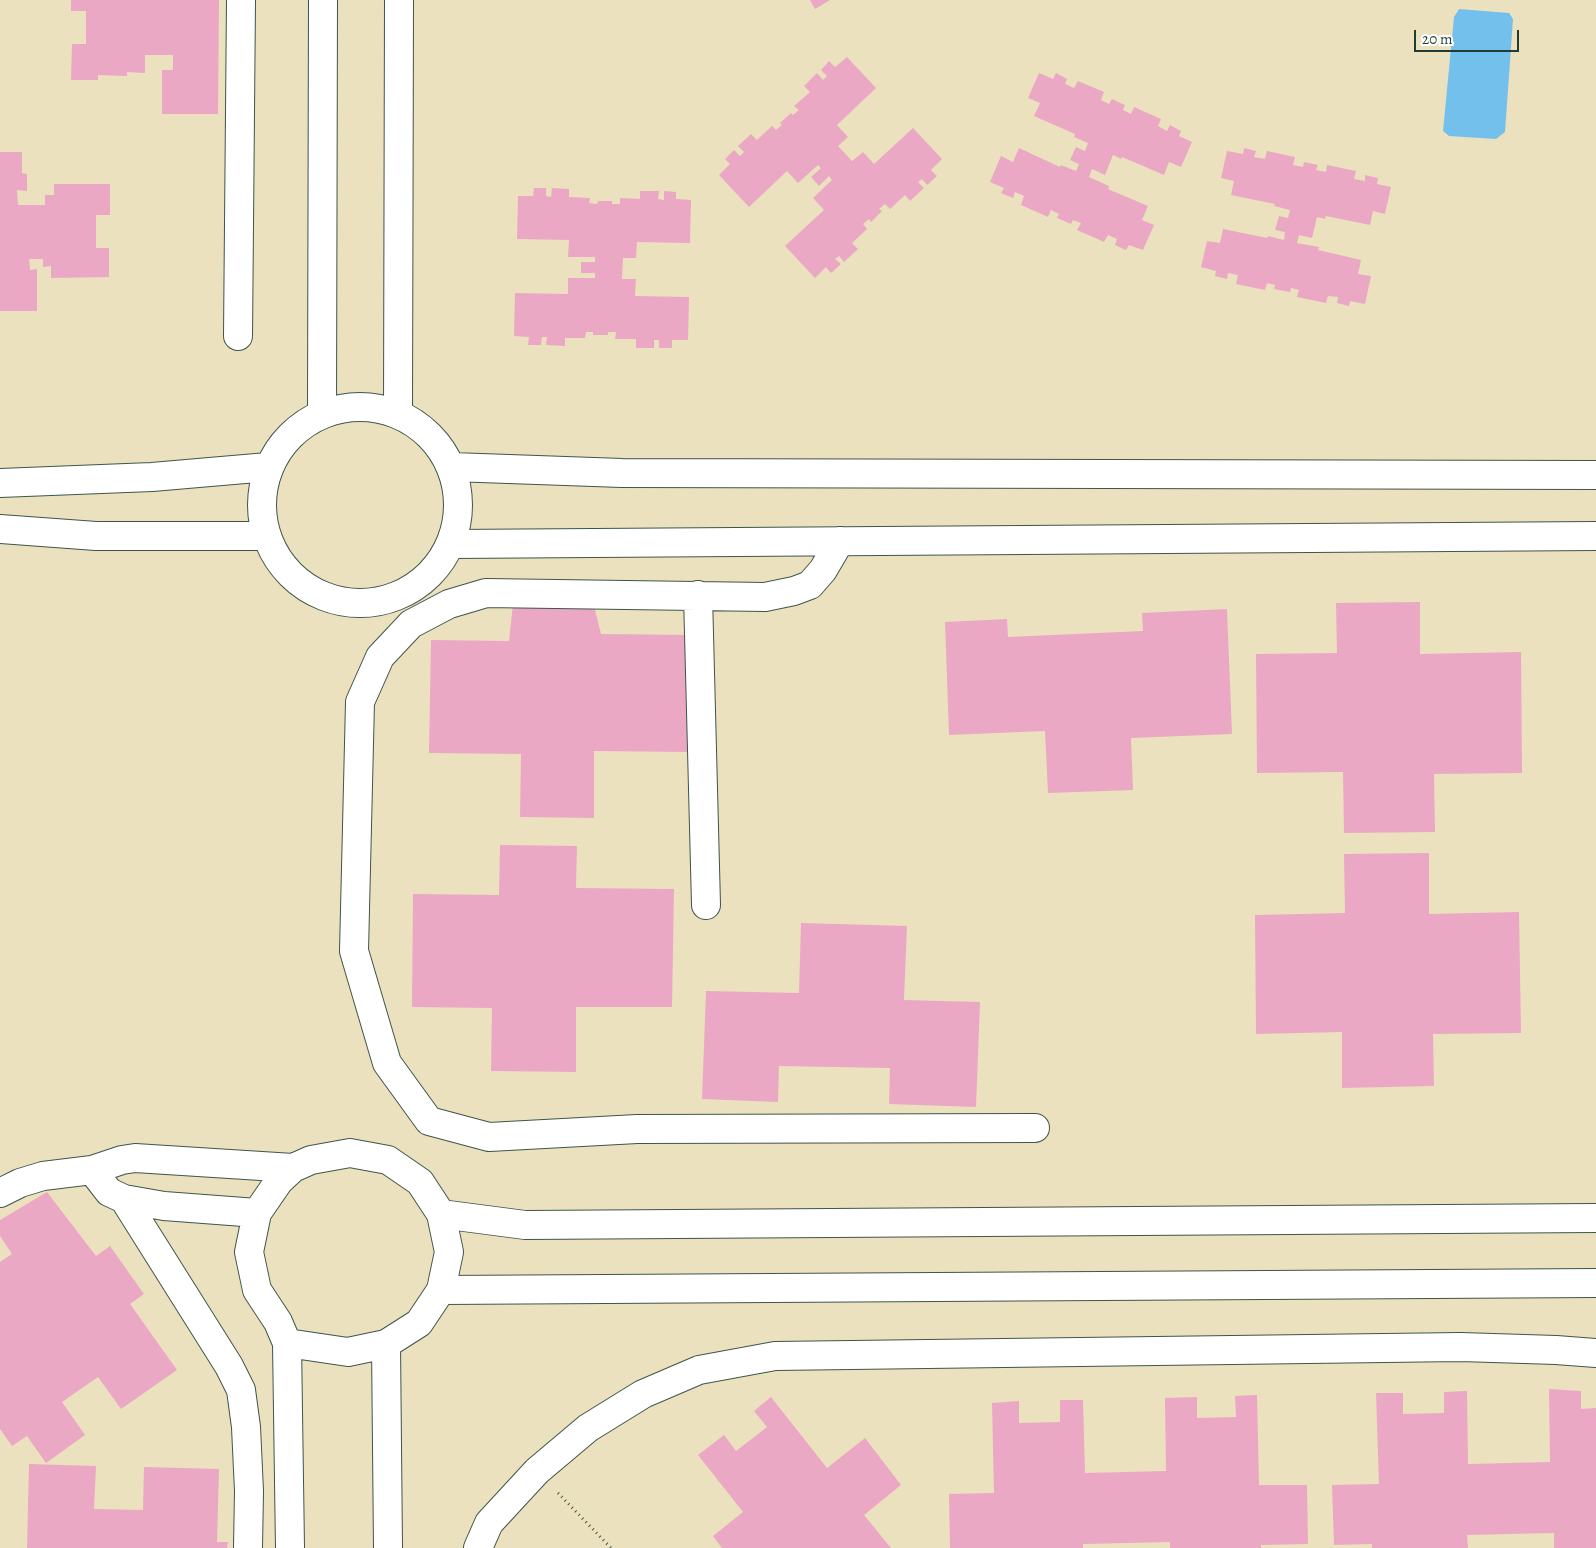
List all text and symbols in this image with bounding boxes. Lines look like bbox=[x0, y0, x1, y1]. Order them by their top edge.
scale bar bbox=[1416, 20, 1521, 52]
text: 20 m bbox=[1422, 29, 1453, 49]

